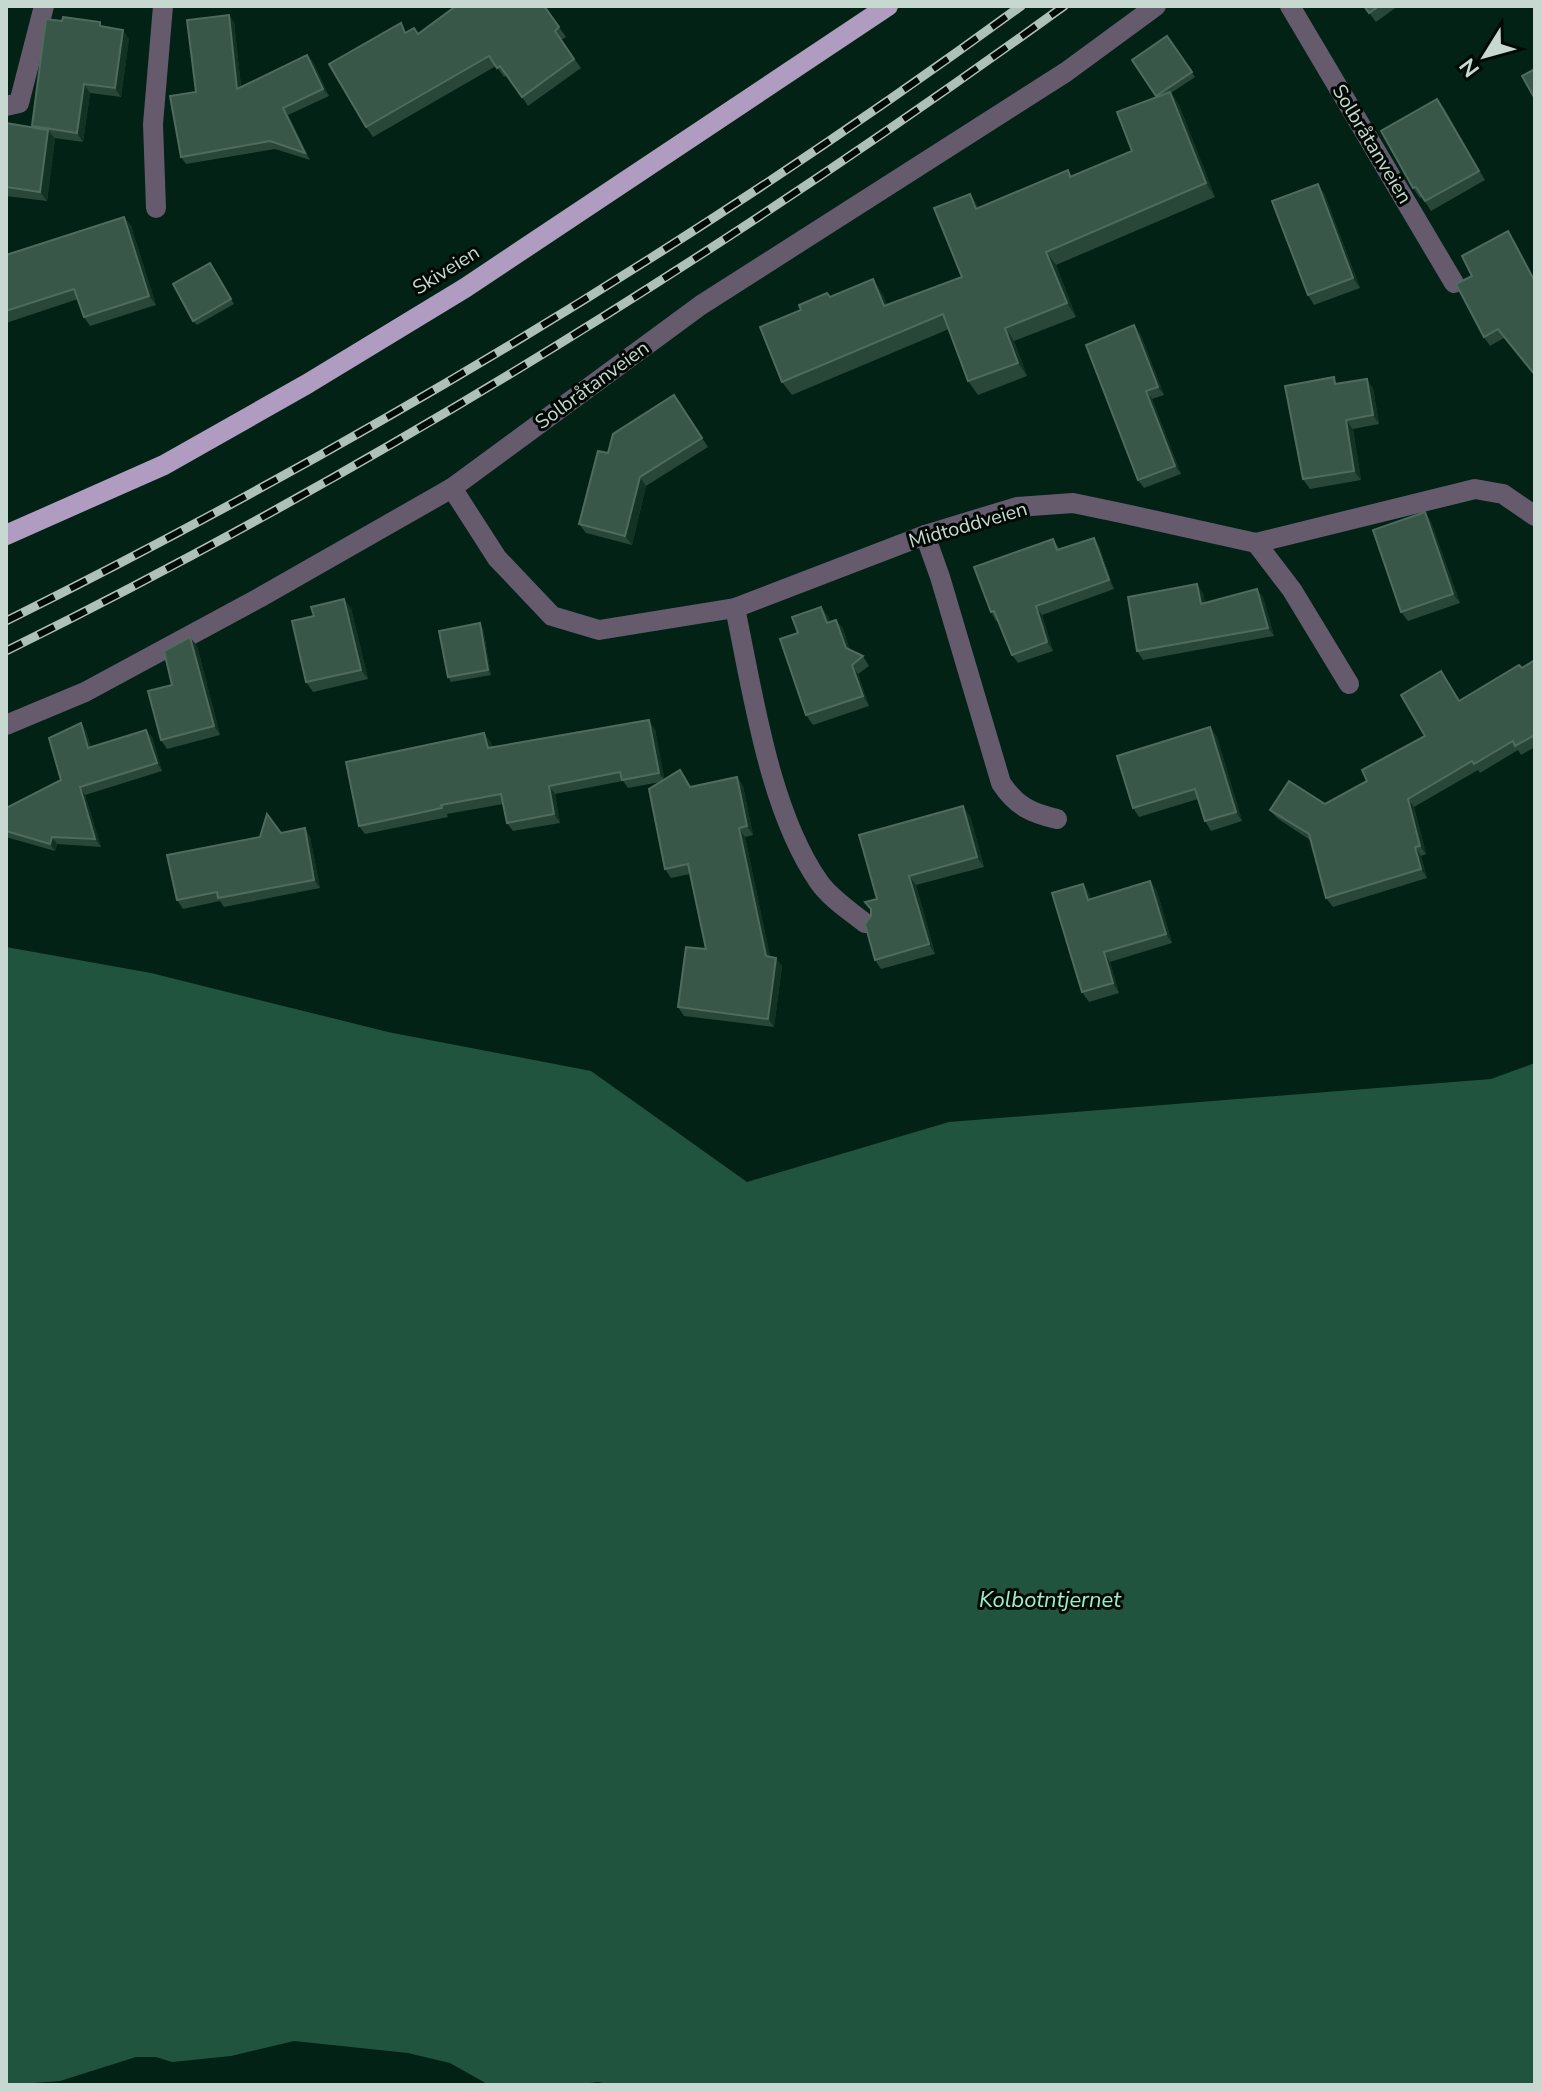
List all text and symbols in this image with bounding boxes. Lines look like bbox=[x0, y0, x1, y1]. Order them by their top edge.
north arrow bbox=[1445, 16, 1525, 96]
text: N bbox=[1453, 52, 1487, 83]
street label: Solbråtanveien bbox=[1326, 79, 1418, 209]
street label: Skiveien bbox=[407, 239, 485, 301]
street label: Solbråtanveien bbox=[529, 334, 655, 436]
street label: Midtoddveien bbox=[906, 495, 1030, 555]
water label: Kolbotntjernet bbox=[979, 1585, 1122, 1615]

